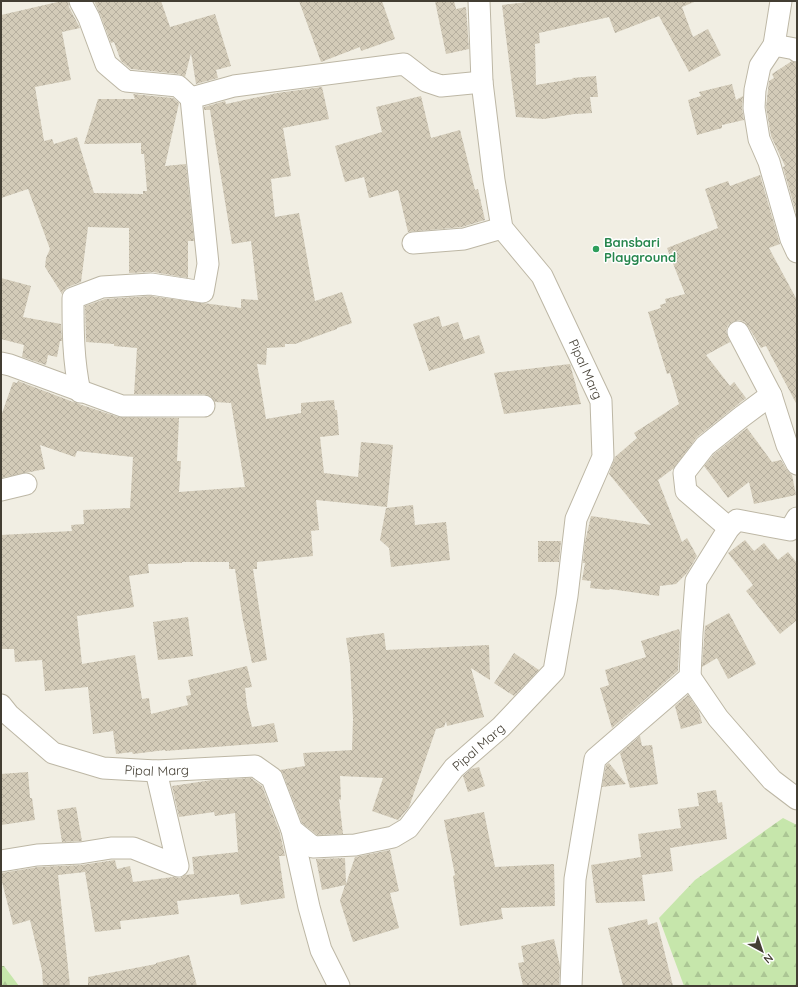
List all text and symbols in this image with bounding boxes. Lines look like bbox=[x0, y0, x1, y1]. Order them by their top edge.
place label: Bansbari Playground bbox=[604, 234, 676, 265]
marker: Bansbari Playground bbox=[591, 244, 601, 254]
street label: Pipal Marg bbox=[566, 336, 606, 402]
street label: Pipal Marg bbox=[449, 720, 508, 774]
street label: Pipal Marg bbox=[124, 761, 189, 779]
north arrow bbox=[742, 931, 782, 971]
text: N bbox=[761, 951, 776, 967]

